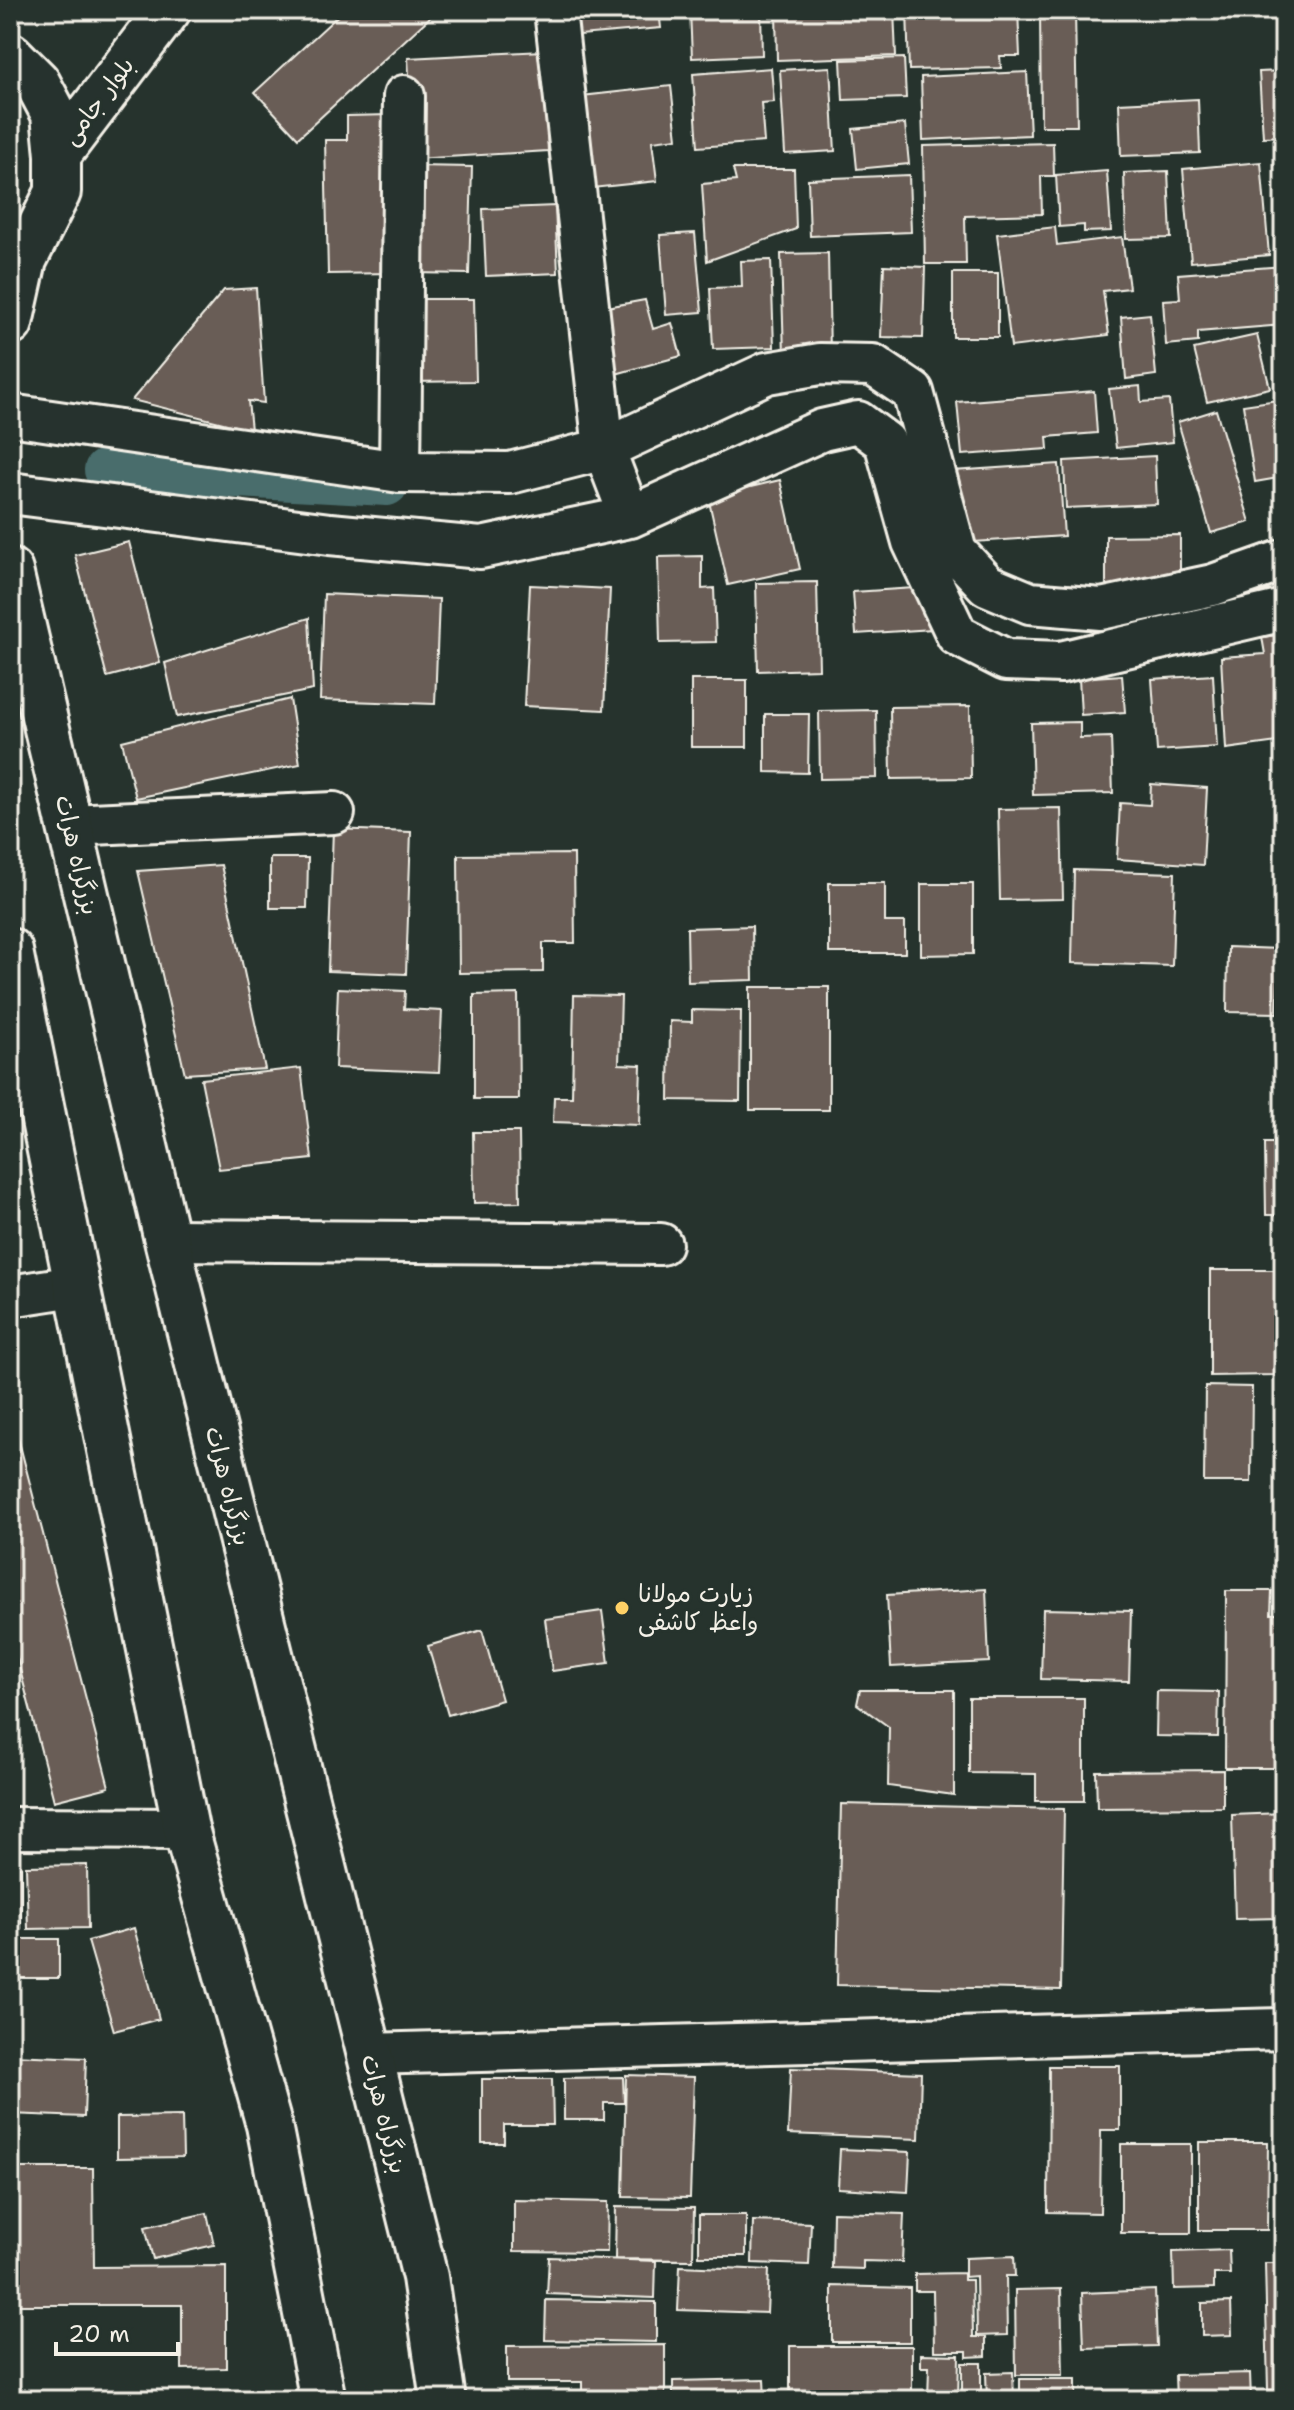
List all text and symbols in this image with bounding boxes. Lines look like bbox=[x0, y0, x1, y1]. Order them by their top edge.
street label: بلوار جامی bbox=[54, 51, 142, 151]
street label: بزرگراه هرات bbox=[48, 792, 106, 918]
street label: بزرگراه هرات bbox=[198, 1423, 258, 1549]
place label: زیارت مولانا واعظ کاشفی bbox=[638, 1578, 758, 1638]
marker: زیارت مولانا واعظ کاشفی bbox=[613, 1599, 631, 1617]
street label: بزرگراه هرات bbox=[354, 2051, 414, 2177]
scale bar bbox=[56, 2306, 178, 2356]
text: 20 m bbox=[68, 2318, 130, 2350]

